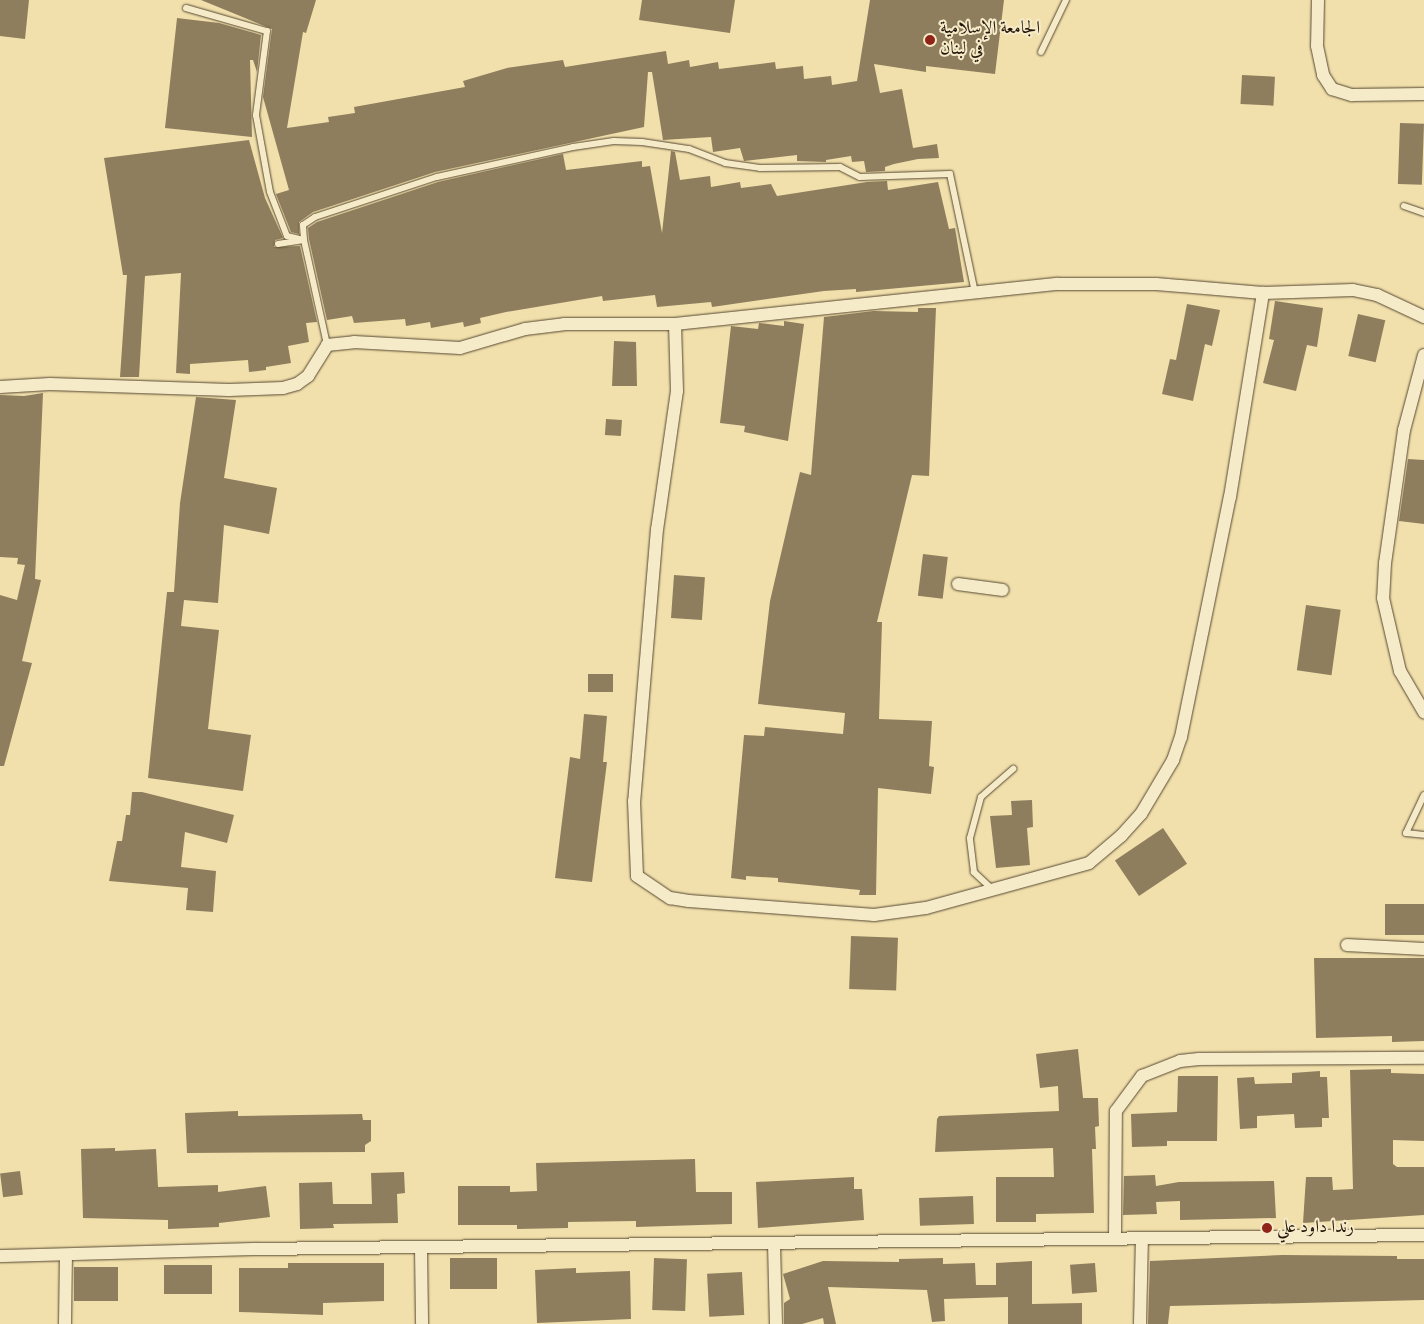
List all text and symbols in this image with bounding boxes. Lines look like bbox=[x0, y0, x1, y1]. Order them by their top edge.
place label: الجامعة الإسلامية في لبنان bbox=[940, 19, 1040, 62]
marker: الجامعة الإسلامية في لبنان bbox=[924, 34, 936, 46]
place label: رندا داود علي bbox=[1277, 1217, 1354, 1239]
marker: رندا داود علي bbox=[1261, 1222, 1273, 1234]

